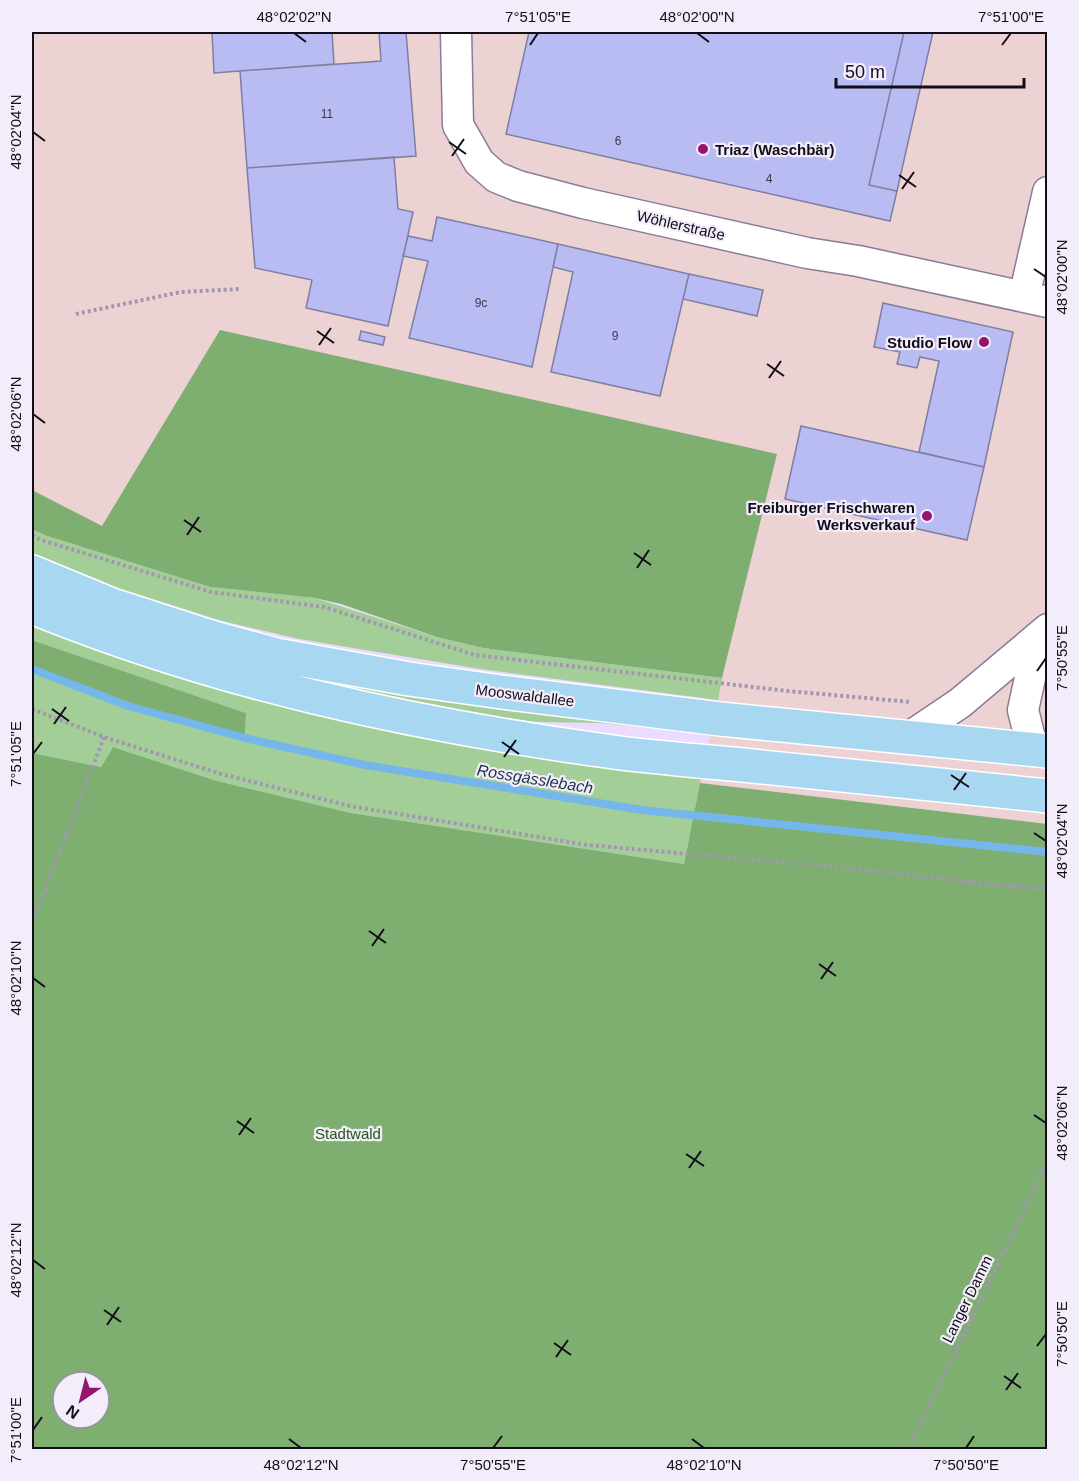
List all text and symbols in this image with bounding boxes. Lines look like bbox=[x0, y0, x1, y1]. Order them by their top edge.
text: 48°02'02"N bbox=[256, 8, 332, 25]
text: 7°51'05"E bbox=[505, 8, 571, 25]
text: 48°02'00"N bbox=[659, 8, 735, 25]
text: 7°51'00"E bbox=[978, 8, 1044, 25]
scale bar bbox=[836, 51, 1024, 89]
text: 50 m bbox=[845, 62, 885, 82]
text: 48°02'04"N bbox=[7, 94, 24, 170]
house number: 11 bbox=[321, 107, 334, 121]
house number: 6 bbox=[615, 134, 622, 148]
place label: Triaz (Waschbär) bbox=[715, 141, 834, 158]
marker: Triaz (Waschbär) bbox=[696, 142, 710, 156]
house number: 4 bbox=[766, 172, 773, 186]
street label: Wöhlerstraße bbox=[635, 207, 727, 243]
text: 48°02'00"N bbox=[1053, 239, 1070, 315]
house number: 9c bbox=[475, 296, 487, 310]
house number: 9 bbox=[612, 329, 619, 343]
place label: Studio Flow bbox=[887, 334, 972, 351]
marker: Studio Flow bbox=[977, 335, 991, 349]
text: 48°02'06"N bbox=[7, 376, 24, 452]
place label: Freiburger Frischwaren Werksverkauf bbox=[747, 499, 916, 533]
marker: Freiburger Frischwaren Werksverkauf bbox=[920, 509, 934, 523]
text: 7°50'55"E bbox=[1053, 625, 1070, 691]
street label: Mooswaldallee bbox=[475, 681, 575, 709]
text: 7°51'05"E bbox=[7, 721, 24, 787]
water label: Rossgässlebach bbox=[476, 761, 594, 797]
text: 48°02'04"N bbox=[1053, 803, 1070, 879]
text: 48°02'10"N bbox=[7, 940, 24, 1016]
text: 48°02'06"N bbox=[1053, 1085, 1070, 1161]
park label: Stadtwald bbox=[315, 1125, 381, 1142]
text: 48°02'12"N bbox=[7, 1222, 24, 1298]
street label: Langer Damm bbox=[939, 1253, 995, 1345]
text: 7°50'50"E bbox=[1053, 1301, 1070, 1367]
north arrow bbox=[51, 1370, 111, 1430]
text: 7°51'00"E bbox=[7, 1397, 24, 1463]
text: N bbox=[63, 1402, 82, 1422]
text: 48°02'12"N bbox=[263, 1456, 339, 1473]
text: 7°50'55"E bbox=[460, 1456, 526, 1473]
text: 48°02'10"N bbox=[666, 1456, 742, 1473]
text: 7°50'50"E bbox=[933, 1456, 999, 1473]

